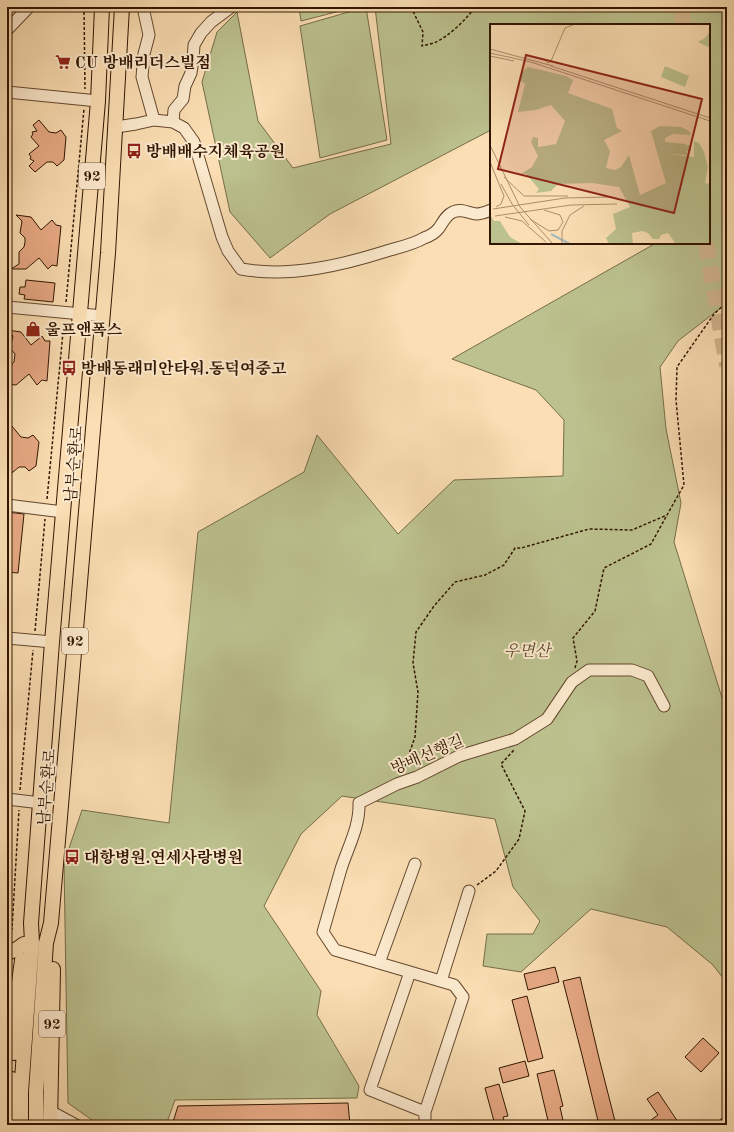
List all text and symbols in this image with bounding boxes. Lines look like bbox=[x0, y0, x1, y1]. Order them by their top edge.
inset map bbox=[490, 24, 710, 244]
supermarket icon: CU 방배리더스빌점 bbox=[54, 53, 72, 71]
place label: CU 방배리더스빌점 bbox=[75, 53, 211, 72]
bus stop icon: 방배배수지체육공원 bbox=[125, 142, 143, 160]
place label: 방배배수지체육공원 bbox=[146, 142, 285, 161]
road number: 92 bbox=[79, 163, 105, 189]
shop icon: 울프앤폭스 bbox=[24, 320, 42, 338]
place label: 울프앤폭스 bbox=[45, 320, 123, 339]
bus stop icon: 방배동래미안타워.동덕여중고 bbox=[60, 359, 78, 377]
place label: 방배동래미안타워.동덕여중고 bbox=[81, 359, 287, 378]
street label: 남부순환로 bbox=[62, 424, 86, 503]
road number: 92 bbox=[62, 628, 88, 654]
park label: 우면산 bbox=[504, 642, 553, 660]
street label: 방배선행길 bbox=[389, 732, 466, 778]
street label: 남부순환로 bbox=[35, 747, 59, 826]
bus stop icon: 대항병원.연세사랑병원 bbox=[63, 848, 81, 866]
place label: 대항병원.연세사랑병원 bbox=[84, 848, 243, 867]
road number: 92 bbox=[39, 1011, 65, 1037]

